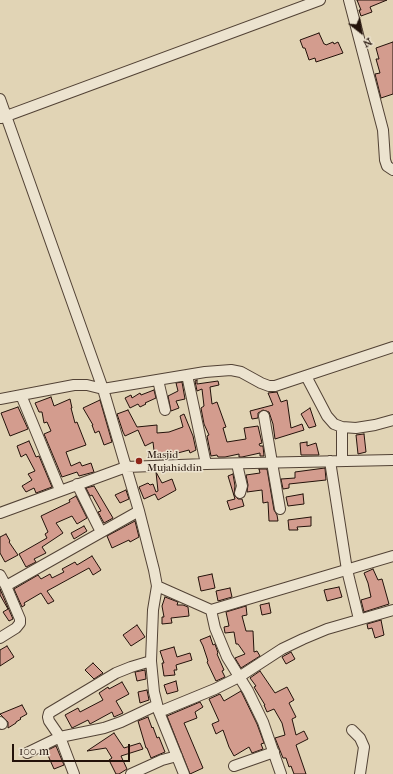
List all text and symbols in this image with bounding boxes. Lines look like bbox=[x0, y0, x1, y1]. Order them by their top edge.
north arrow bbox=[341, 12, 381, 52]
text: N bbox=[361, 35, 374, 50]
place label: Masjid Mujahiddin bbox=[147, 448, 202, 474]
marker: Masjid Mujahiddin bbox=[134, 456, 144, 466]
scale bar bbox=[14, 736, 132, 762]
text: 100 m bbox=[19, 744, 49, 758]

